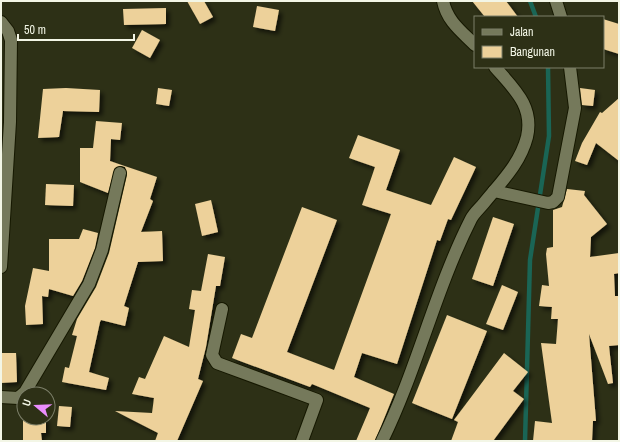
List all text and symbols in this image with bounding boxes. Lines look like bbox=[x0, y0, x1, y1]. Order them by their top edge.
scale bar bbox=[18, 16, 134, 42]
legend bbox=[474, 16, 604, 68]
text: 50 m bbox=[24, 22, 46, 38]
text: Jalan bbox=[510, 24, 534, 40]
text: Bangunan bbox=[510, 44, 555, 60]
north arrow bbox=[16, 386, 56, 426]
text: U bbox=[19, 397, 34, 408]

